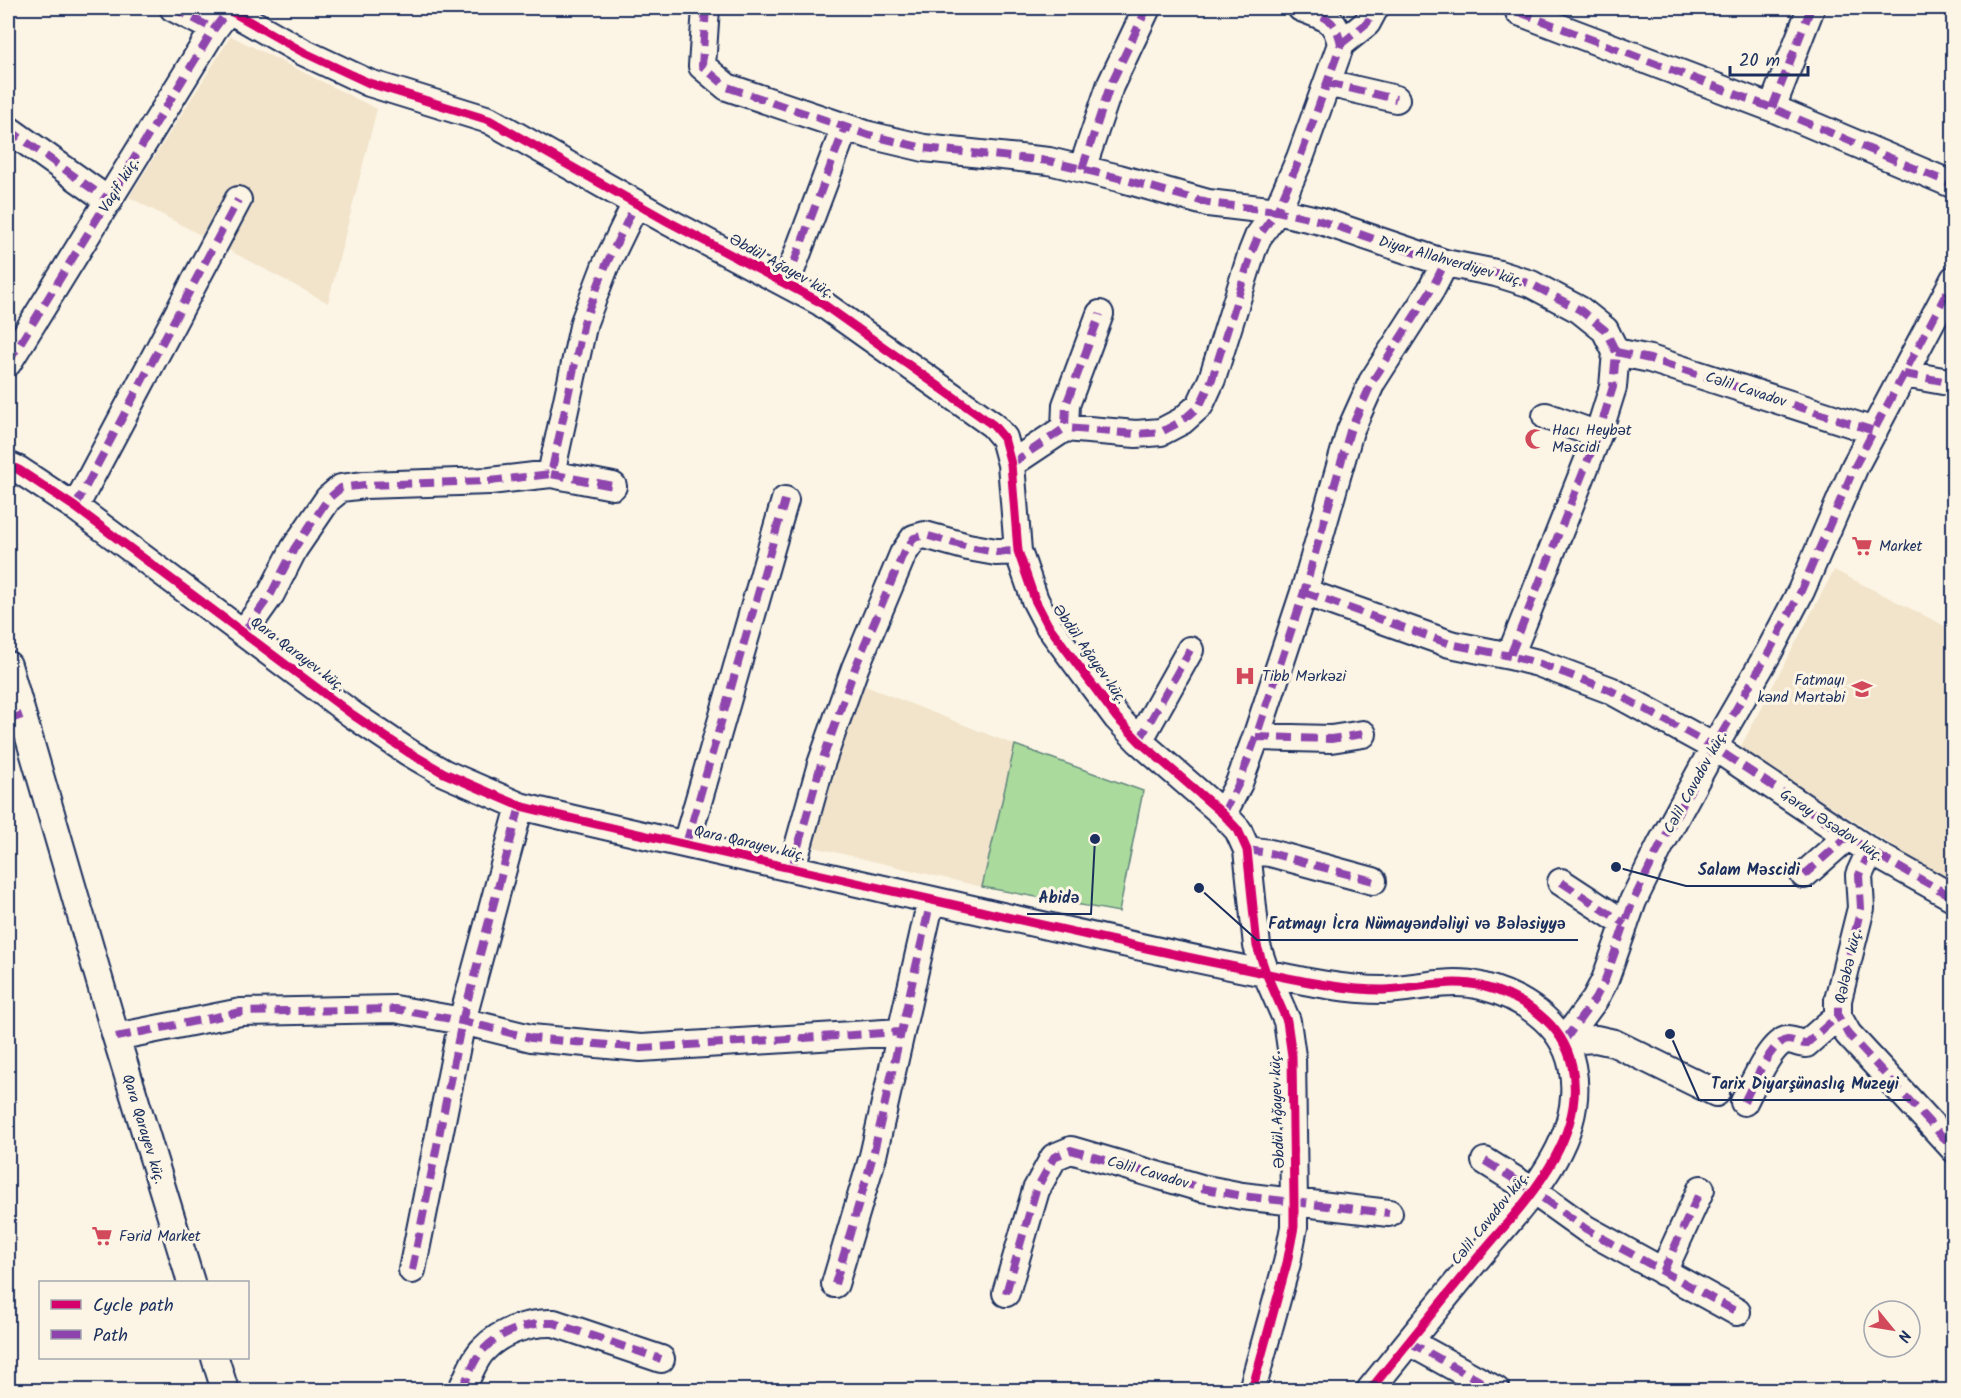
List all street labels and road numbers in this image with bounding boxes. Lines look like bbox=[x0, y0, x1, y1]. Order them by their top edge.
street label: Vaqif küç. bbox=[93, 153, 146, 218]
street label: Əbdül Ağayev küç. bbox=[724, 228, 839, 306]
street label: Diyar Allahverdiyev küç. bbox=[1376, 230, 1526, 294]
street label: Cəlil Cavadov bbox=[1702, 366, 1790, 415]
street label: Əbdül Ağayev küç. bbox=[1046, 600, 1133, 710]
street label: Qara Qarayev küç. bbox=[245, 611, 350, 699]
street label: Cəlil Cavadov küç. bbox=[1658, 726, 1734, 838]
street label: Gəray Əsədov küç. bbox=[1775, 783, 1888, 868]
street label: Qara Qarayev küç. bbox=[692, 819, 808, 868]
street label: Qələbə küç. bbox=[1829, 926, 1869, 1006]
street label: Əbdül Ağayev küç. bbox=[1264, 1051, 1292, 1169]
street label: Qara Qarayev küç. bbox=[115, 1071, 171, 1187]
street label: Cəlil Cavadov bbox=[1104, 1150, 1192, 1196]
street label: Cəlil Cavadov küç. bbox=[1445, 1166, 1536, 1271]

